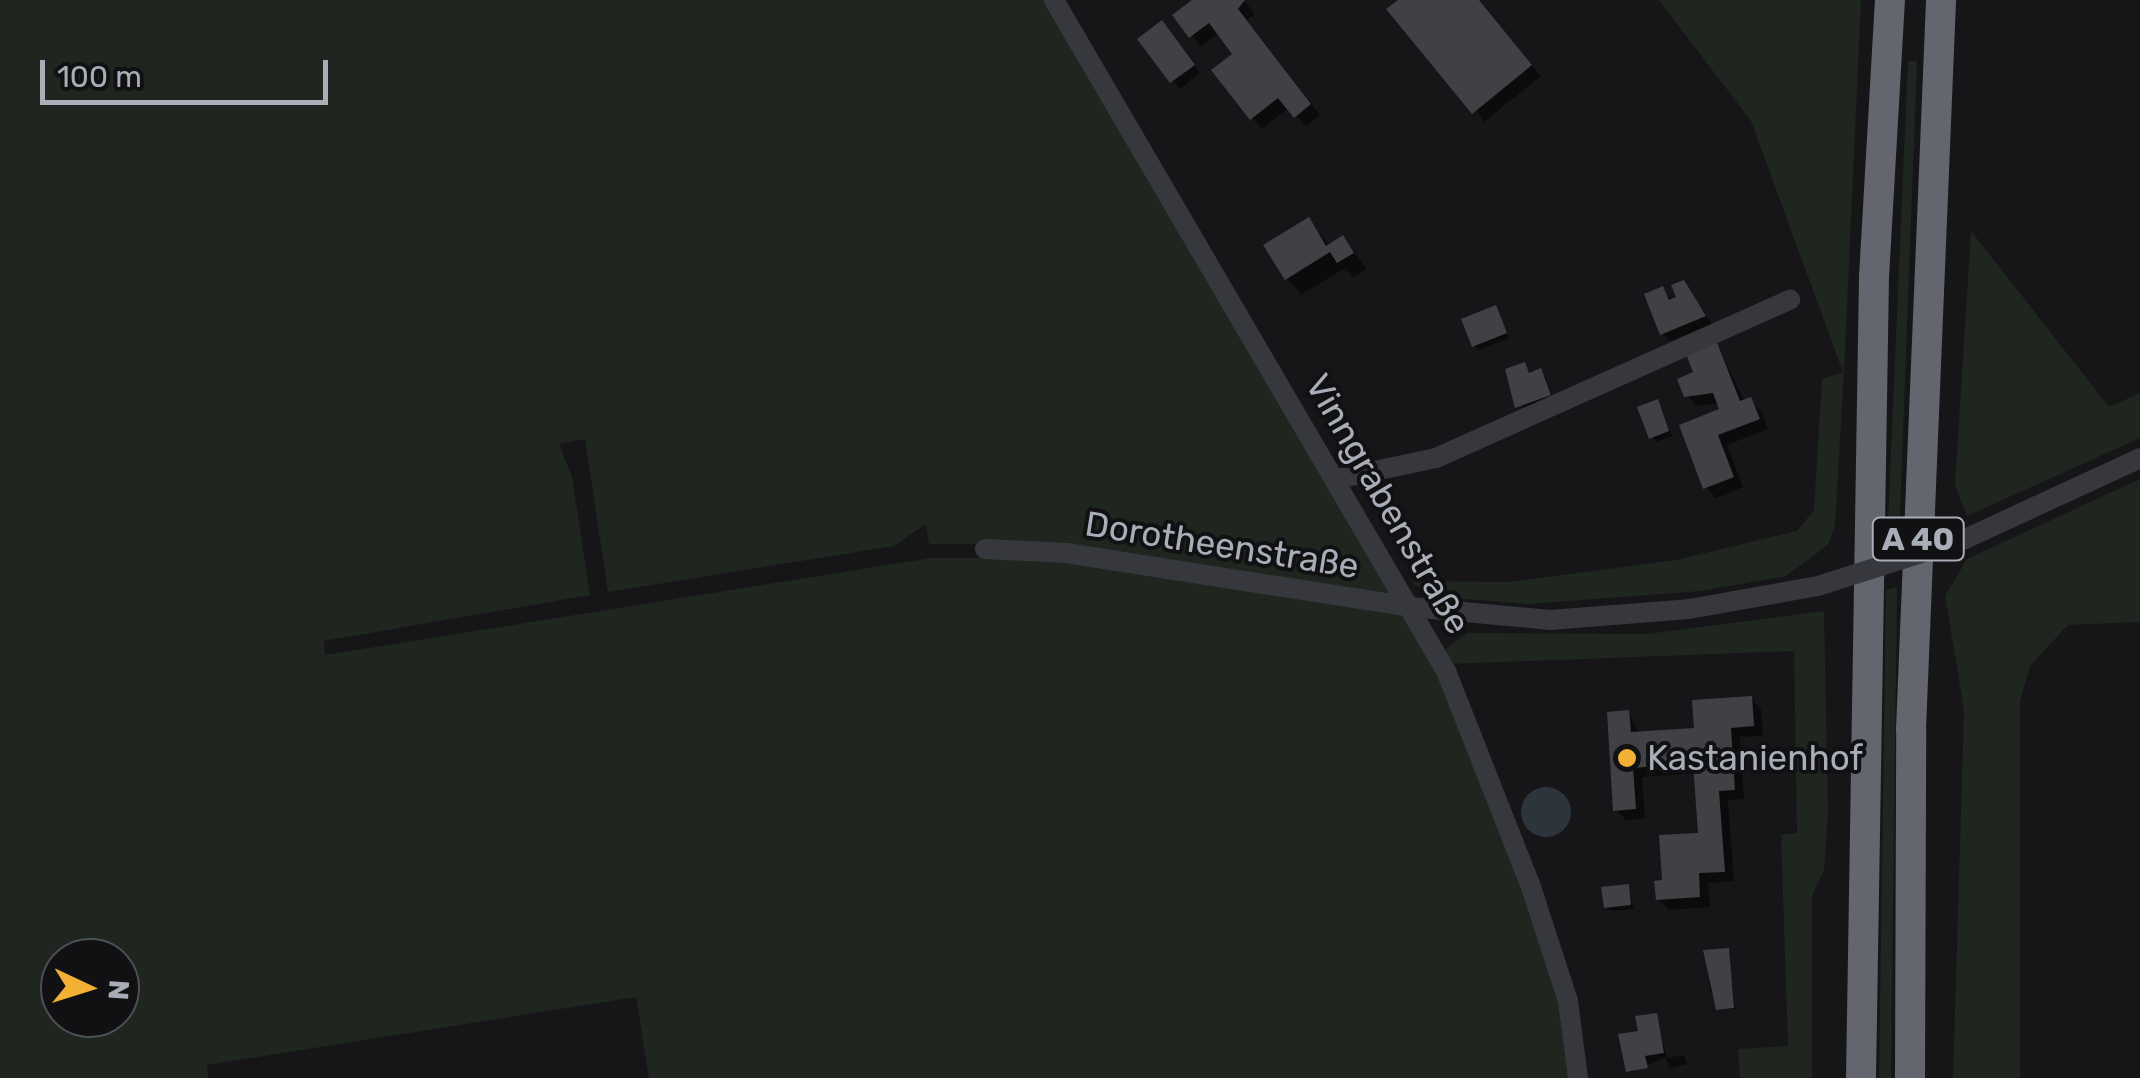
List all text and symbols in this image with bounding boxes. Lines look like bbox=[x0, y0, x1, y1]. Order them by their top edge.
scale bar bbox=[45, 40, 332, 102]
text: 100 m bbox=[57, 59, 142, 95]
street label: Vinngrabenstraße bbox=[1297, 367, 1479, 641]
street label: Dorotheenstraße bbox=[1082, 503, 1362, 587]
road number: A 40 bbox=[1870, 512, 1966, 566]
place label: Kastanienhof bbox=[1647, 737, 1863, 779]
marker: Kastanienhof bbox=[1616, 747, 1638, 769]
north arrow bbox=[40, 938, 140, 1038]
text: N bbox=[101, 979, 136, 1001]

